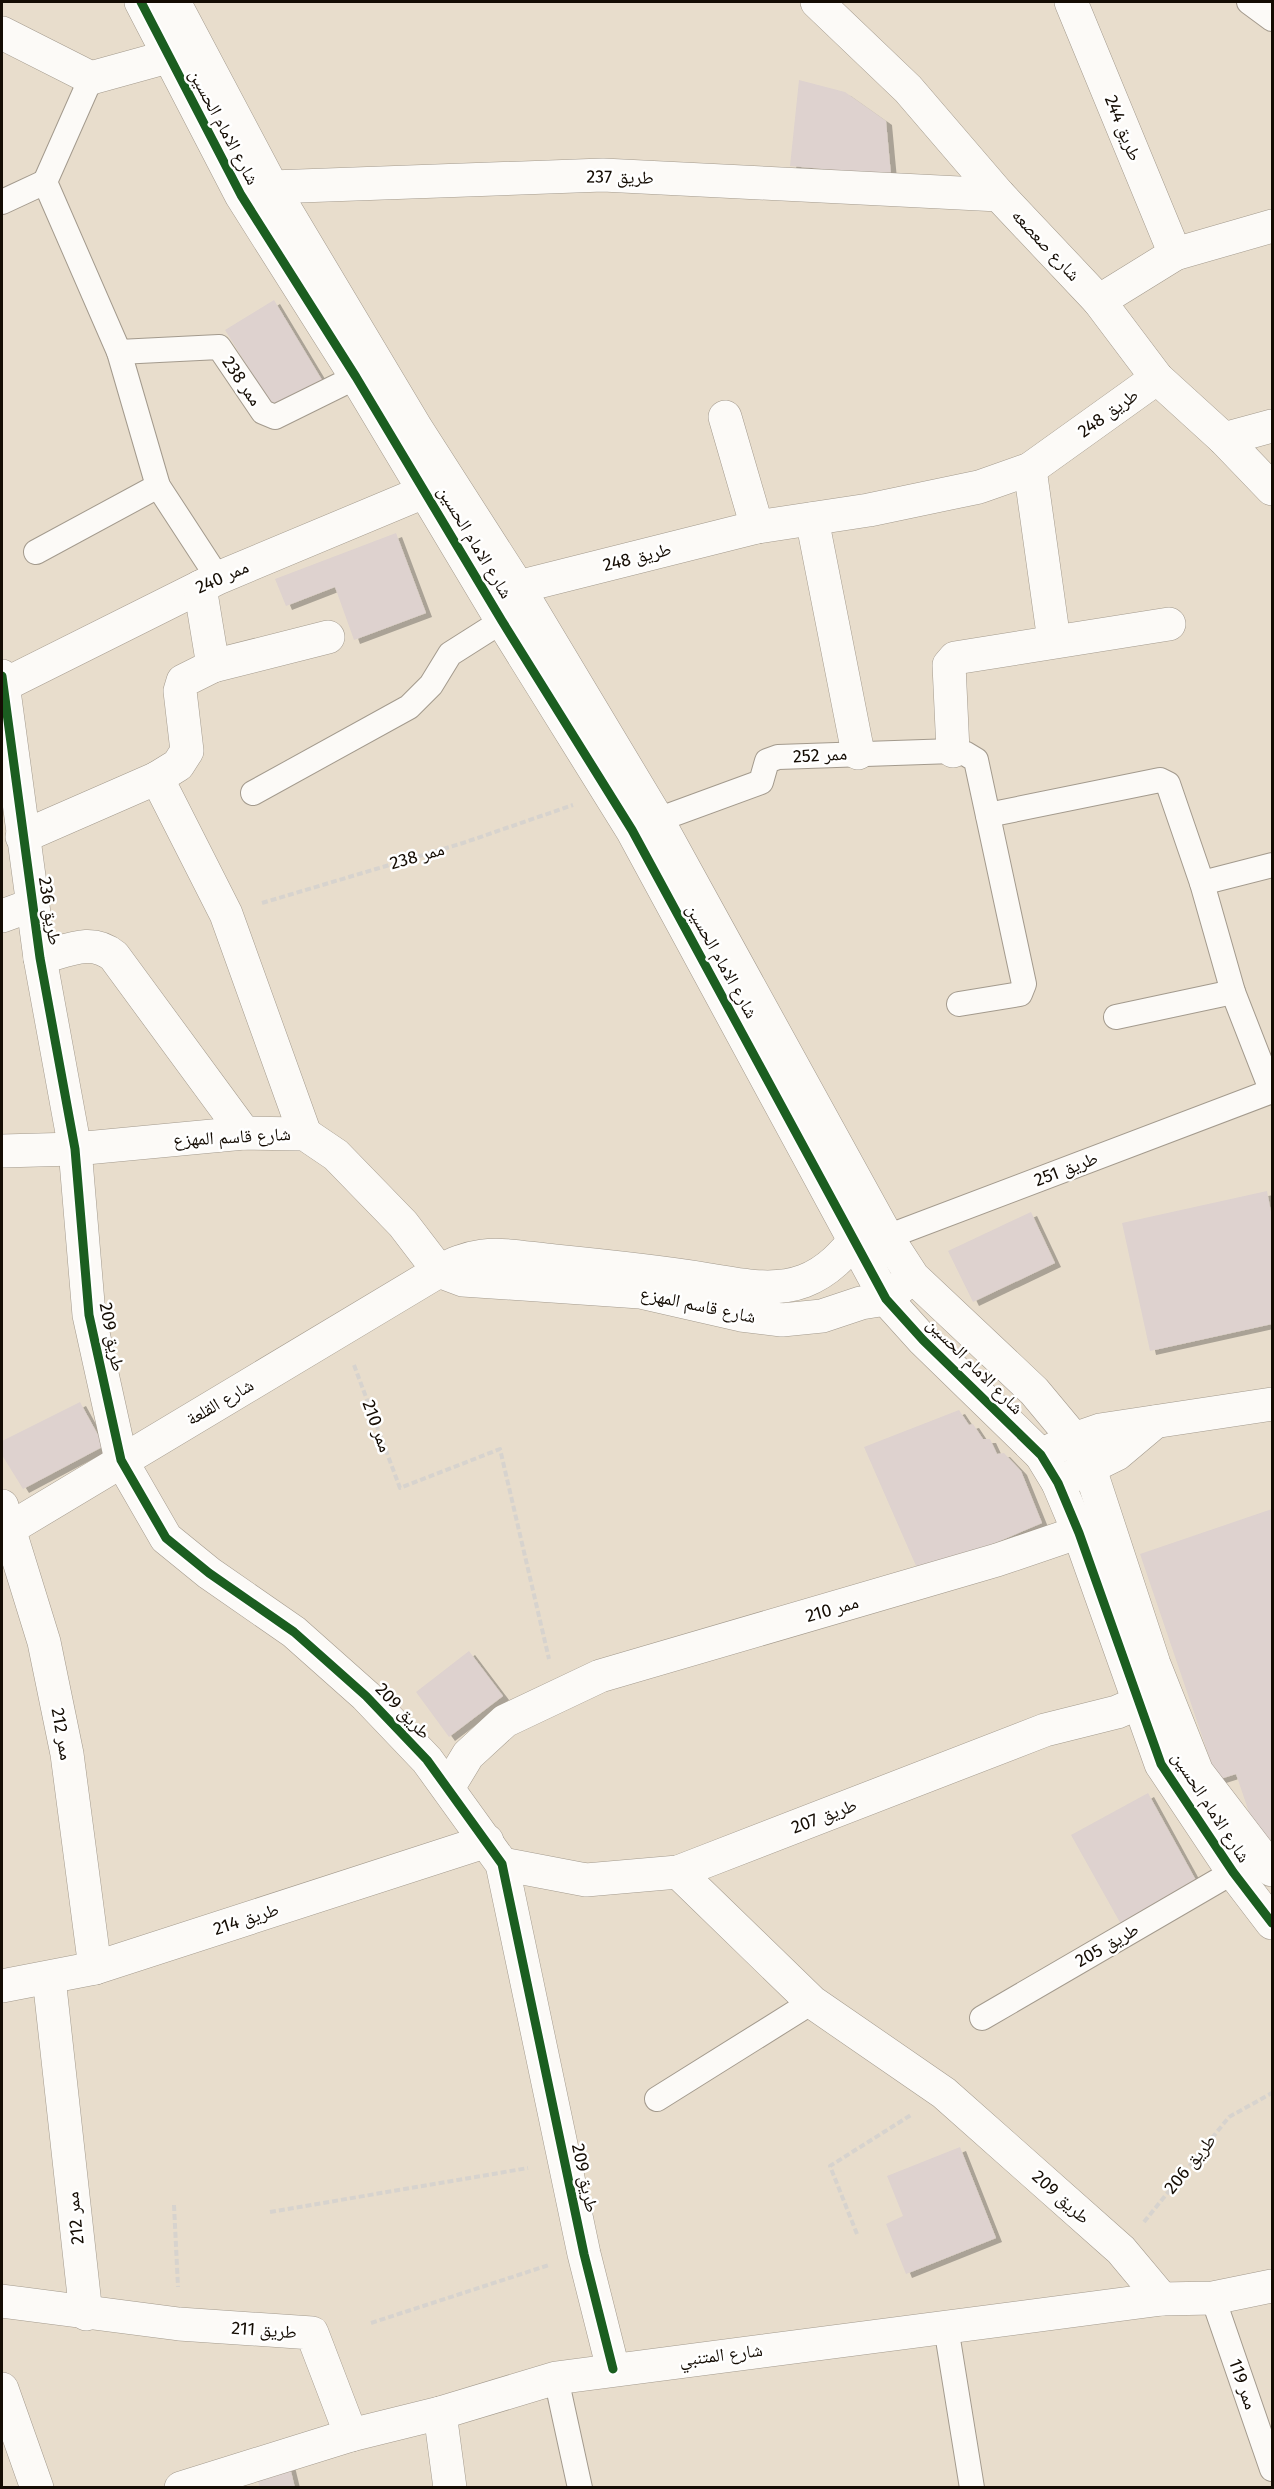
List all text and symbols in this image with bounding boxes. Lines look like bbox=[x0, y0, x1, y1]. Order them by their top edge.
street label: شارع الامام الحسين bbox=[183, 65, 264, 189]
street label: طريق 244 bbox=[1100, 92, 1146, 164]
street label: طريق 237 bbox=[586, 165, 654, 189]
street label: شارع صعصعه bbox=[1007, 205, 1085, 285]
street label: ممر 238 bbox=[217, 352, 267, 410]
street label: طريق 248 bbox=[1073, 384, 1143, 442]
street label: شارع الامام الحسين bbox=[432, 481, 517, 603]
street label: طريق 248 bbox=[601, 538, 673, 576]
street label: ممر 240 bbox=[192, 556, 252, 598]
street label: ممر 252 bbox=[792, 743, 848, 767]
street label: ممر 238 bbox=[387, 838, 447, 874]
street label: طريق 236 bbox=[34, 875, 66, 947]
street label: شارع الامام الحسين bbox=[680, 900, 763, 1023]
street label: شارع قاسم المهزع bbox=[173, 1123, 291, 1152]
street label: طريق 251 bbox=[1031, 1147, 1101, 1191]
street label: شارع قاسم المهزع bbox=[638, 1282, 758, 1329]
street label: طريق 209 bbox=[95, 1301, 129, 1373]
street label: شارع الامام الحسين bbox=[921, 1313, 1028, 1420]
street label: شارع القلعة bbox=[182, 1374, 258, 1430]
street label: ممر 210 bbox=[357, 1397, 397, 1455]
street label: ممر 210 bbox=[803, 1591, 861, 1627]
street label: طريق 209 bbox=[371, 1678, 435, 1744]
street label: ممر 212 bbox=[47, 1706, 77, 1762]
street label: شارع الامام الحسين bbox=[1166, 1747, 1255, 1867]
street label: طريق 207 bbox=[788, 1794, 860, 1838]
street label: طريق 214 bbox=[211, 1898, 281, 1940]
street label: طريق 205 bbox=[1071, 1918, 1143, 1972]
street label: طريق 206 bbox=[1159, 2130, 1221, 2198]
street label: طريق 209 bbox=[567, 2142, 603, 2214]
street label: طريق 209 bbox=[1028, 2165, 1094, 2229]
street label: ممر 212 bbox=[61, 2191, 89, 2245]
street label: طريق 211 bbox=[231, 2317, 297, 2343]
street label: شارع المتنبي bbox=[678, 2339, 764, 2375]
street label: ممر 119 bbox=[1224, 2356, 1262, 2412]

